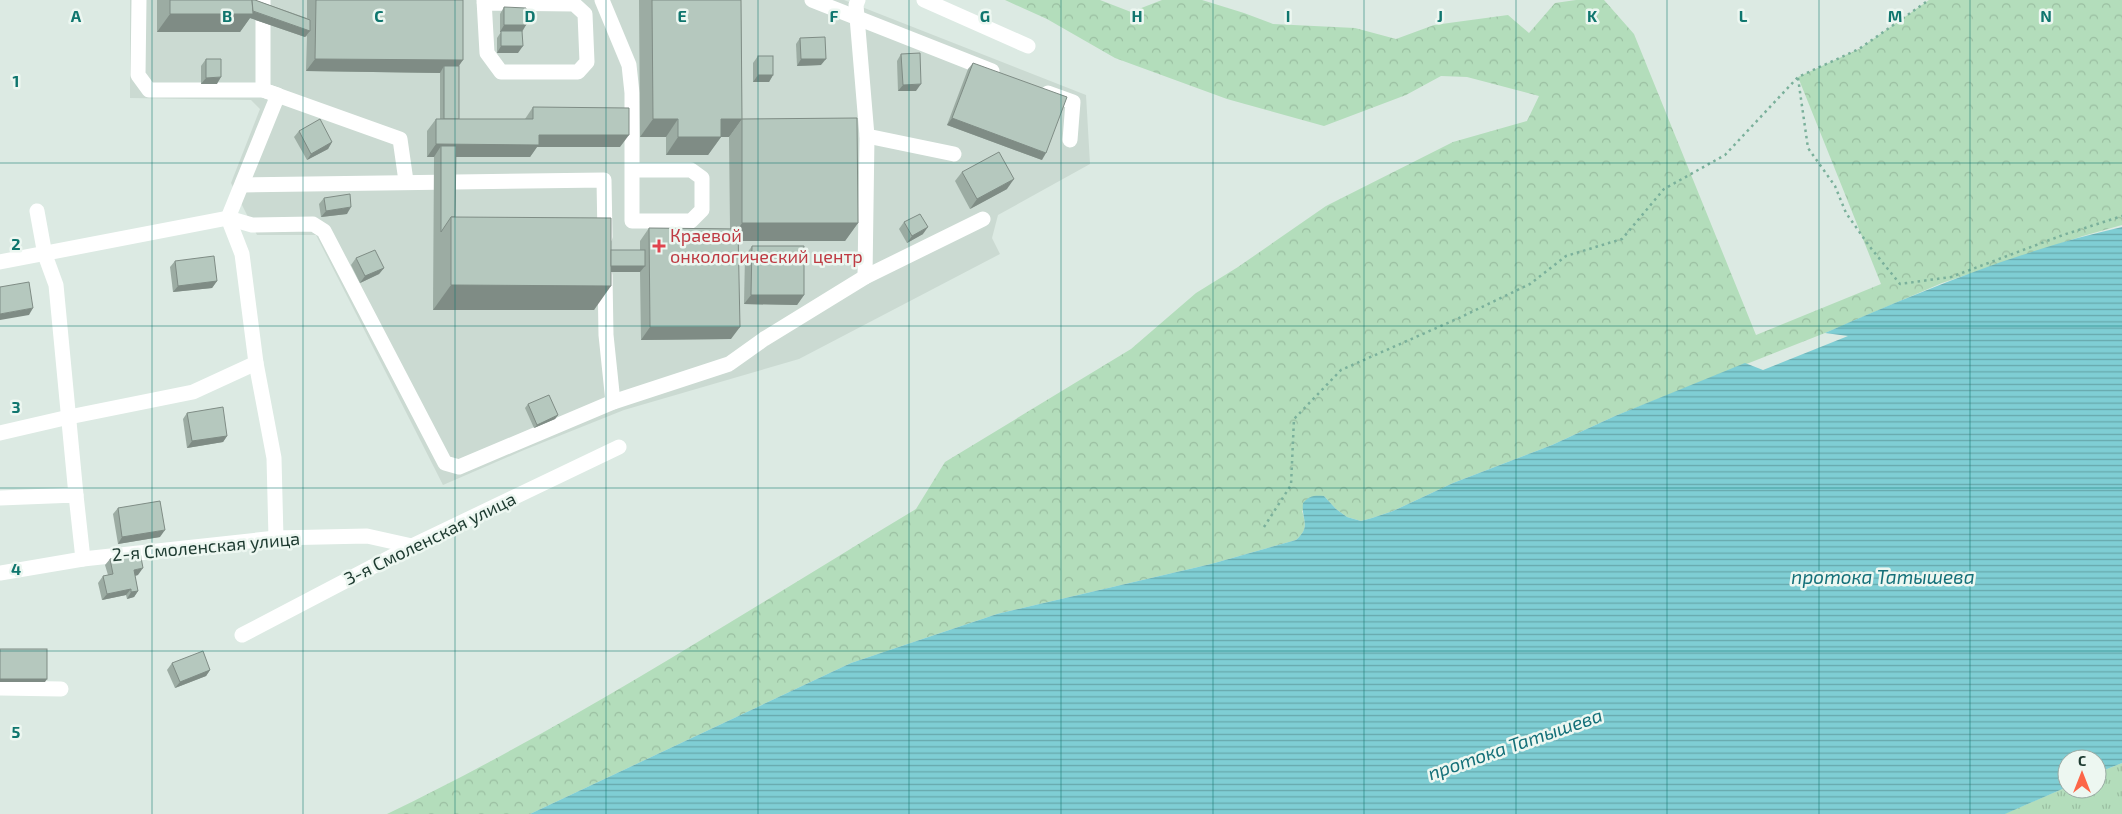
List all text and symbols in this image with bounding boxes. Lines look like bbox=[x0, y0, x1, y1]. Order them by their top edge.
text: A bbox=[71, 6, 82, 25]
text: B bbox=[222, 6, 232, 25]
text: C bbox=[374, 6, 384, 25]
text: D bbox=[525, 6, 536, 25]
text: E bbox=[677, 6, 687, 25]
text: F bbox=[830, 6, 839, 25]
text: G bbox=[980, 6, 990, 25]
text: H bbox=[1131, 6, 1143, 25]
text: I bbox=[1286, 6, 1290, 25]
text: J bbox=[1437, 6, 1443, 25]
text: K bbox=[1587, 6, 1598, 25]
text: L bbox=[1739, 6, 1748, 25]
text: M bbox=[1888, 6, 1902, 25]
text: N bbox=[2040, 6, 2052, 25]
text: 1 bbox=[13, 71, 19, 90]
place label: Краевой онкологический центр bbox=[670, 224, 863, 267]
text: 2 bbox=[11, 234, 21, 253]
marker: Краевой онкологический центр bbox=[652, 239, 666, 253]
text: 3 bbox=[11, 397, 21, 416]
street label: 3-я Смоленская улица bbox=[340, 487, 519, 589]
street label: 2-я Смоленская улица bbox=[111, 527, 301, 565]
text: 4 bbox=[11, 559, 21, 578]
water label: протока Татышева bbox=[1791, 565, 1975, 588]
water label: протока Татышева bbox=[1424, 703, 1605, 784]
text: 5 bbox=[12, 722, 21, 741]
north arrow bbox=[2057, 749, 2107, 799]
text: С bbox=[2078, 752, 2086, 769]

